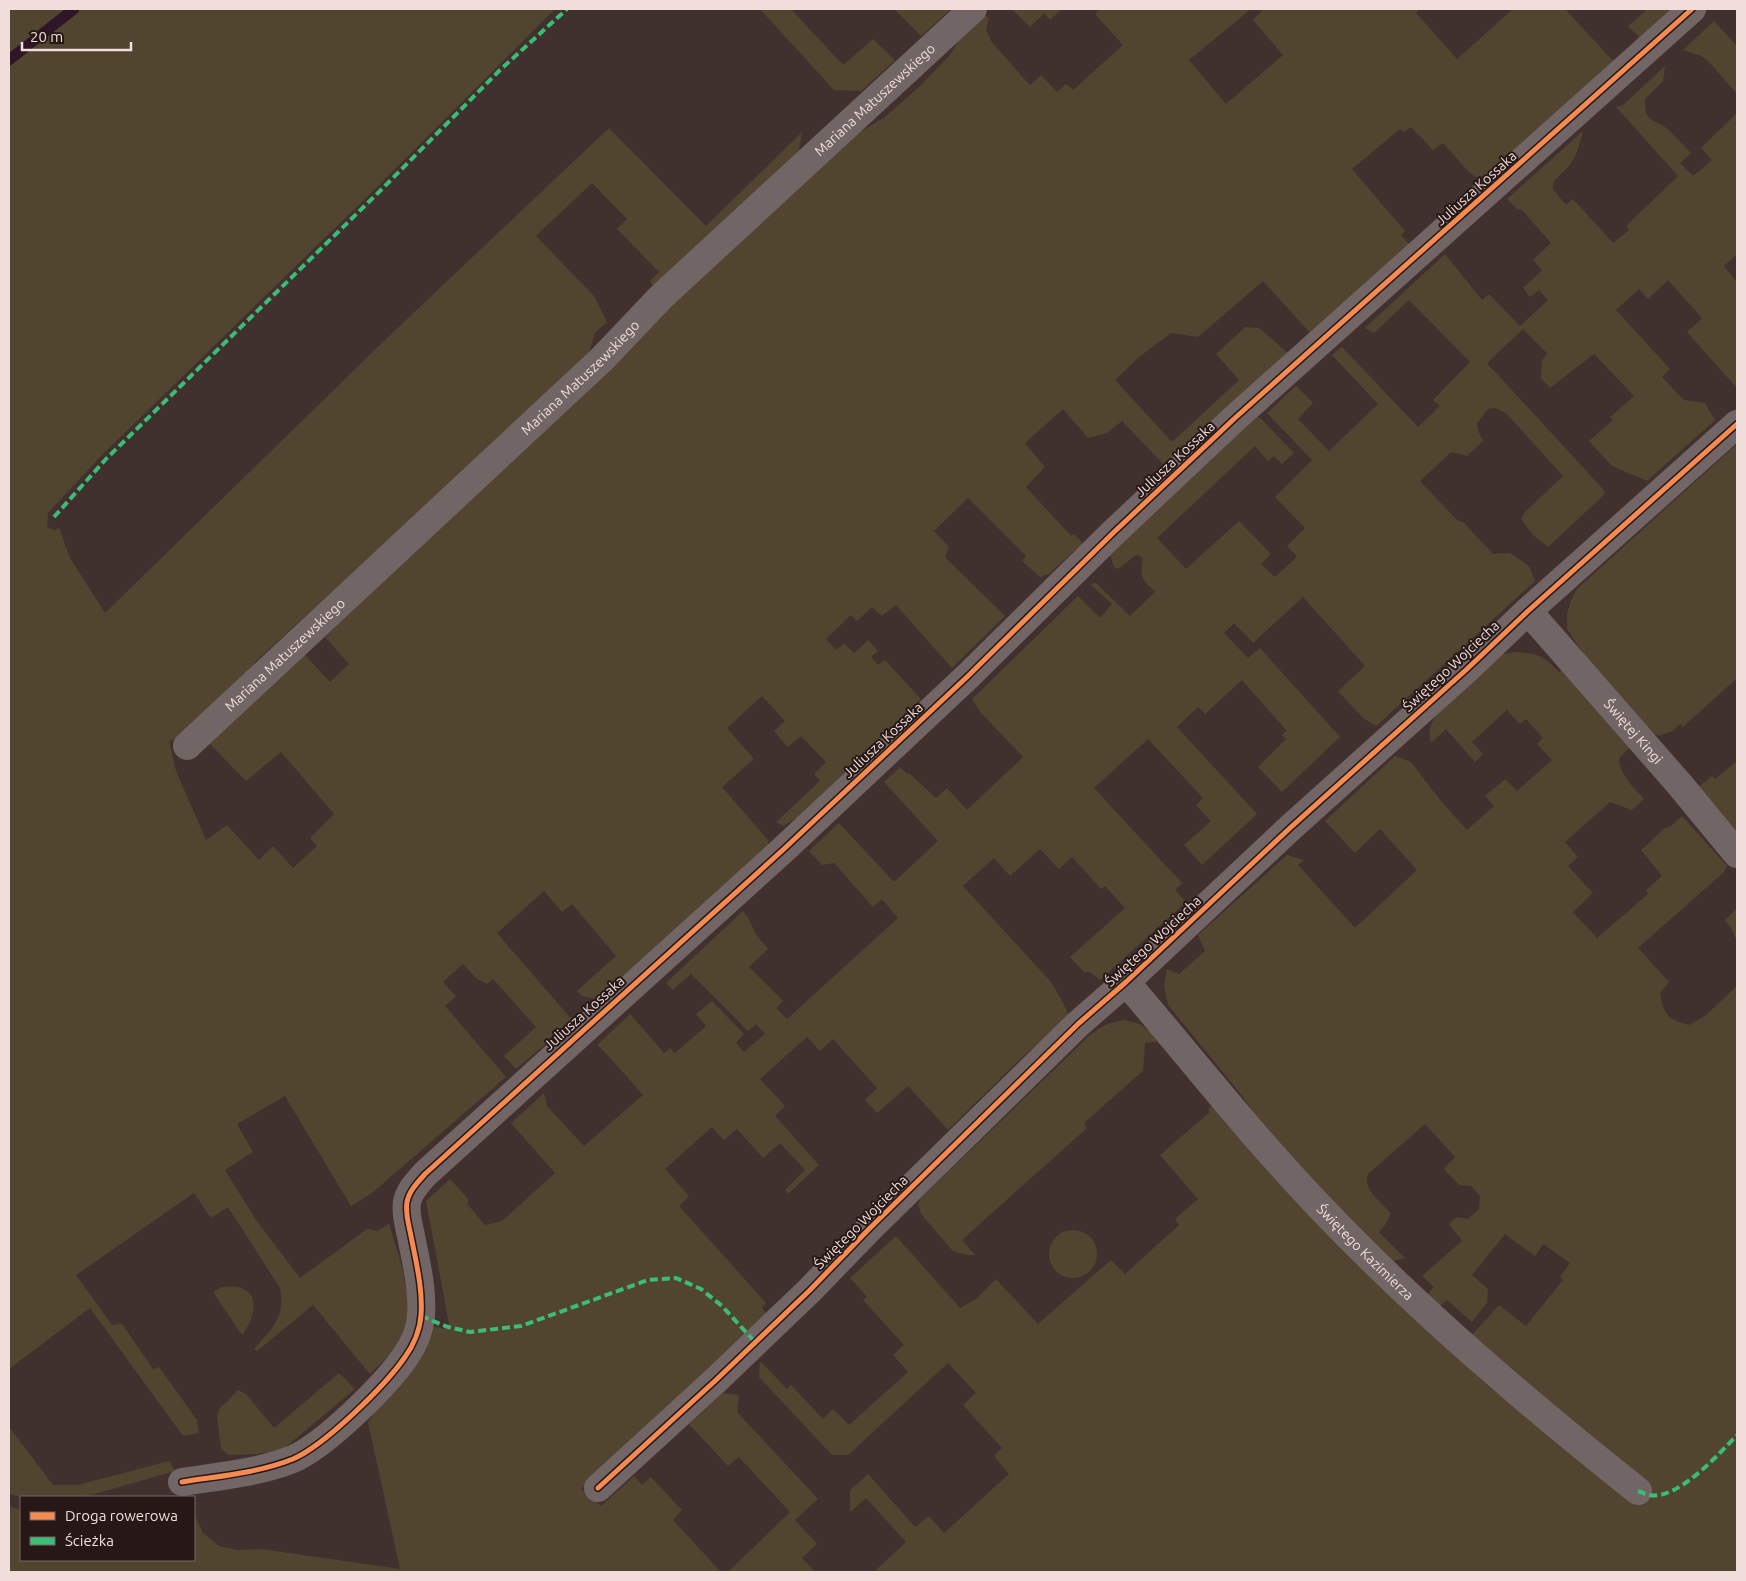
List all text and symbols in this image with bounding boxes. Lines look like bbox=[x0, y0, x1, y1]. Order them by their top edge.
scale bar bbox=[22, 20, 131, 52]
text: 20 m bbox=[30, 28, 63, 45]
street label: Mariana Matuszewskiego bbox=[811, 40, 938, 159]
street label: Juliusza Kossaka bbox=[1432, 148, 1520, 228]
street label: Mariana Matuszewskiego bbox=[518, 317, 643, 438]
street label: Juliusza Kossaka bbox=[1132, 418, 1218, 500]
street label: Mariana Matuszewskiego bbox=[222, 595, 348, 714]
street label: Świętego Wojciecha bbox=[1399, 617, 1502, 715]
street label: Świętej Kingi bbox=[1601, 695, 1666, 767]
street label: Juliusza Kossaka bbox=[840, 699, 926, 781]
street label: Świętego Wojciecha bbox=[1101, 892, 1204, 990]
street label: Juliusza Kossaka bbox=[540, 973, 628, 1053]
street label: Świętego Wojciecha bbox=[810, 1171, 911, 1272]
street label: Świętego Kazimierza bbox=[1313, 1200, 1417, 1303]
legend bbox=[20, 1496, 195, 1561]
text: Droga rowerowa bbox=[65, 1507, 178, 1524]
text: Ścieżka bbox=[65, 1532, 114, 1549]

